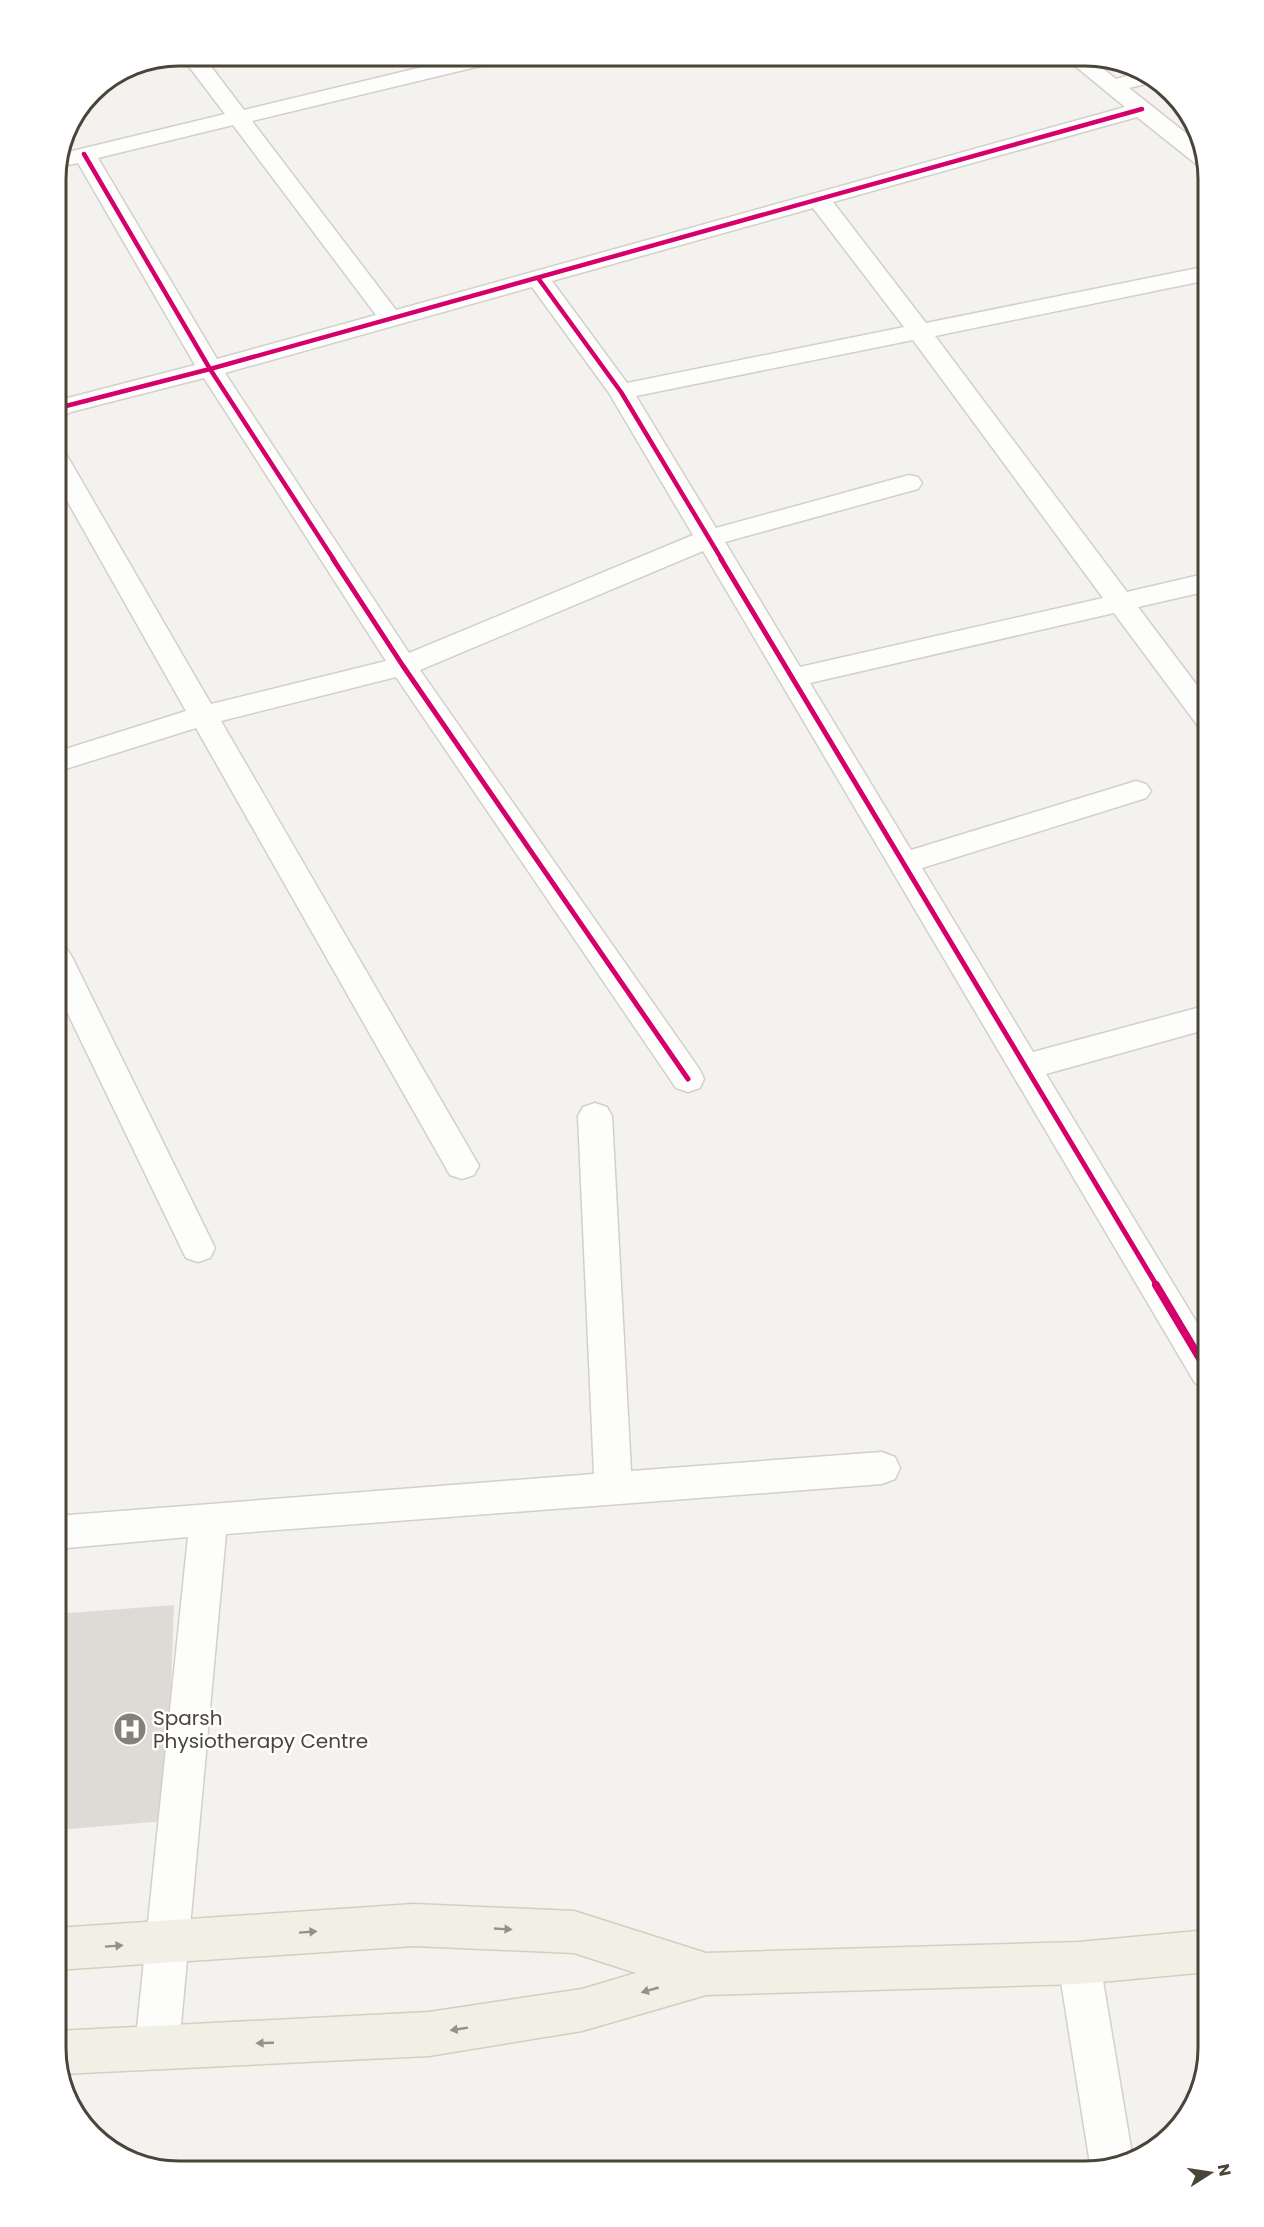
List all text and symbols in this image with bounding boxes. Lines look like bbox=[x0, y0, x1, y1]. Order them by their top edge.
place label: Sparsh Physiotherapy Centre bbox=[153, 1704, 368, 1755]
hospital icon: Sparsh Physiotherapy Centre bbox=[112, 1711, 148, 1747]
one-way arrow bbox=[494, 1924, 513, 1933]
one-way arrow bbox=[299, 1928, 318, 1937]
one-way arrow bbox=[104, 1941, 123, 1950]
one-way arrow bbox=[641, 1986, 659, 1995]
one-way arrow bbox=[450, 2025, 469, 2034]
one-way arrow bbox=[256, 2039, 275, 2048]
north arrow bbox=[1180, 2143, 1240, 2203]
text: N bbox=[1212, 2162, 1237, 2178]

